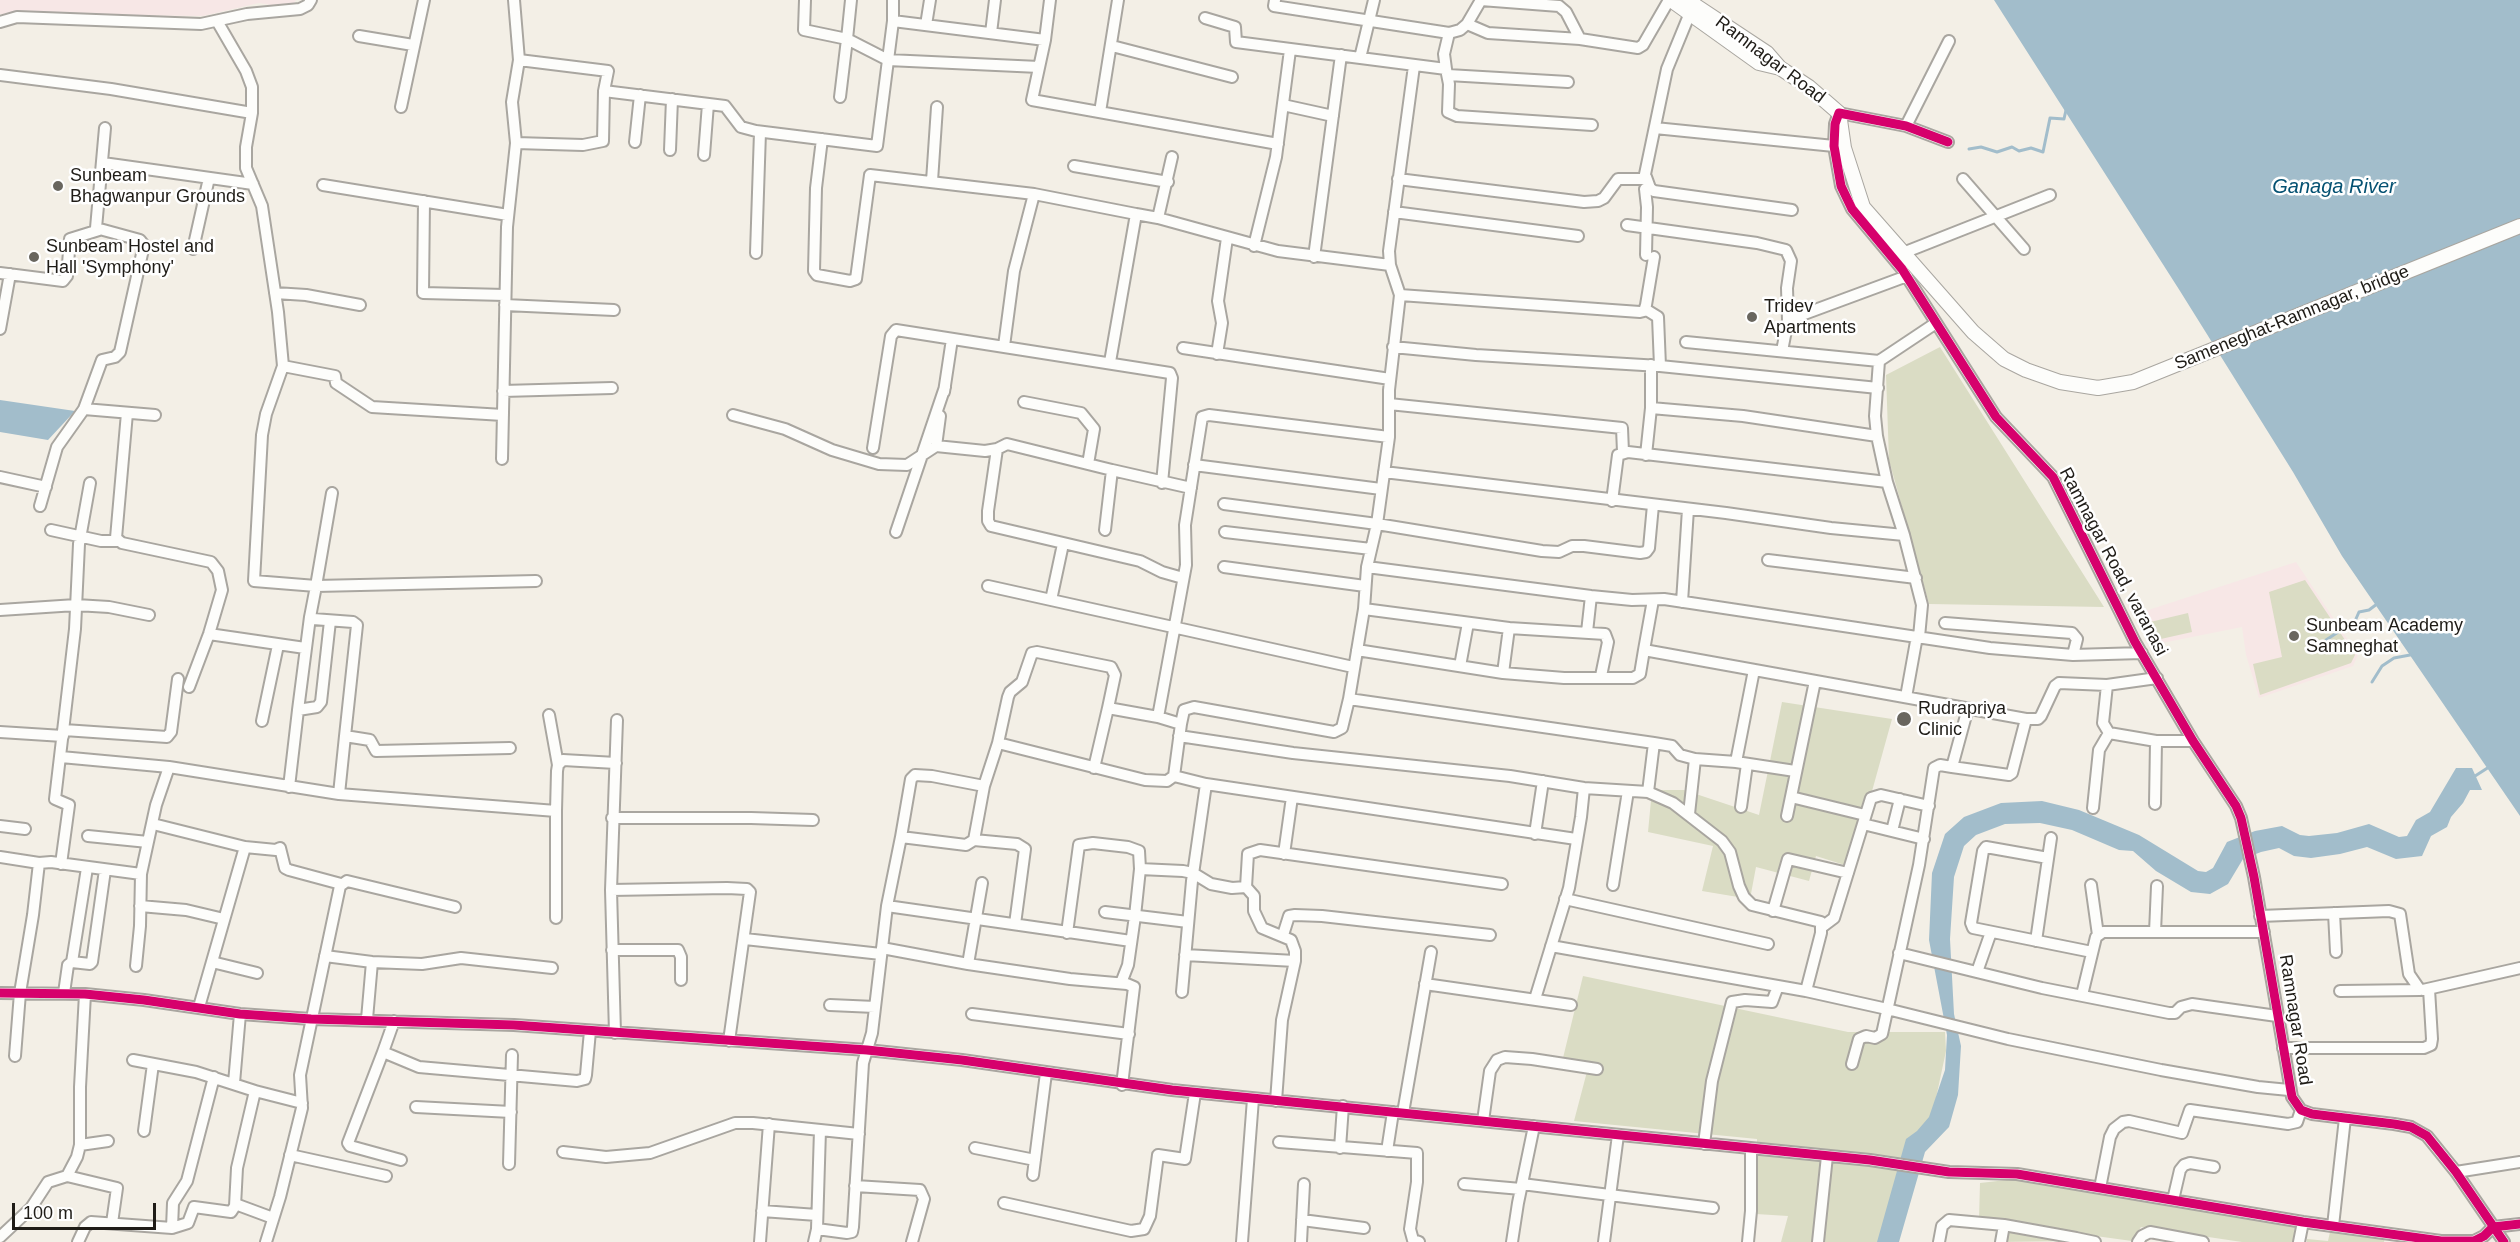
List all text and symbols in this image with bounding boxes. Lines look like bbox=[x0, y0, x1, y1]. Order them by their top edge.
street label: Ramnagar Road bbox=[1711, 12, 1829, 108]
place label: Sunbeam Bhagwanpur Grounds bbox=[70, 165, 245, 207]
water label: Ganaga River bbox=[2272, 175, 2396, 199]
marker: Sunbeam Bhagwanpur Grounds bbox=[51, 179, 65, 193]
place label: Sunbeam Hostel and Hall 'Symphony' bbox=[46, 236, 214, 278]
marker: Sunbeam Hostel and Hall 'Symphony' bbox=[27, 250, 41, 264]
street label: Sameneghat-Ramnagar, bridge bbox=[2172, 261, 2412, 375]
place label: Tridev Apartments bbox=[1764, 296, 1856, 338]
marker: Tridev Apartments bbox=[1745, 310, 1759, 324]
street label: Ramnagar Road, varanasi bbox=[2054, 464, 2172, 660]
place label: Sunbeam Academy Samneghat bbox=[2306, 615, 2463, 658]
marker: Sunbeam Academy Samneghat bbox=[2287, 629, 2301, 643]
place label: Rudrapriya Clinic bbox=[1918, 698, 2006, 740]
marker: Rudrapriya Clinic bbox=[1895, 710, 1913, 728]
street label: Ramnagar Road bbox=[2274, 953, 2316, 1087]
scale bar bbox=[15, 1191, 159, 1229]
text: 100 m bbox=[23, 1203, 73, 1223]

